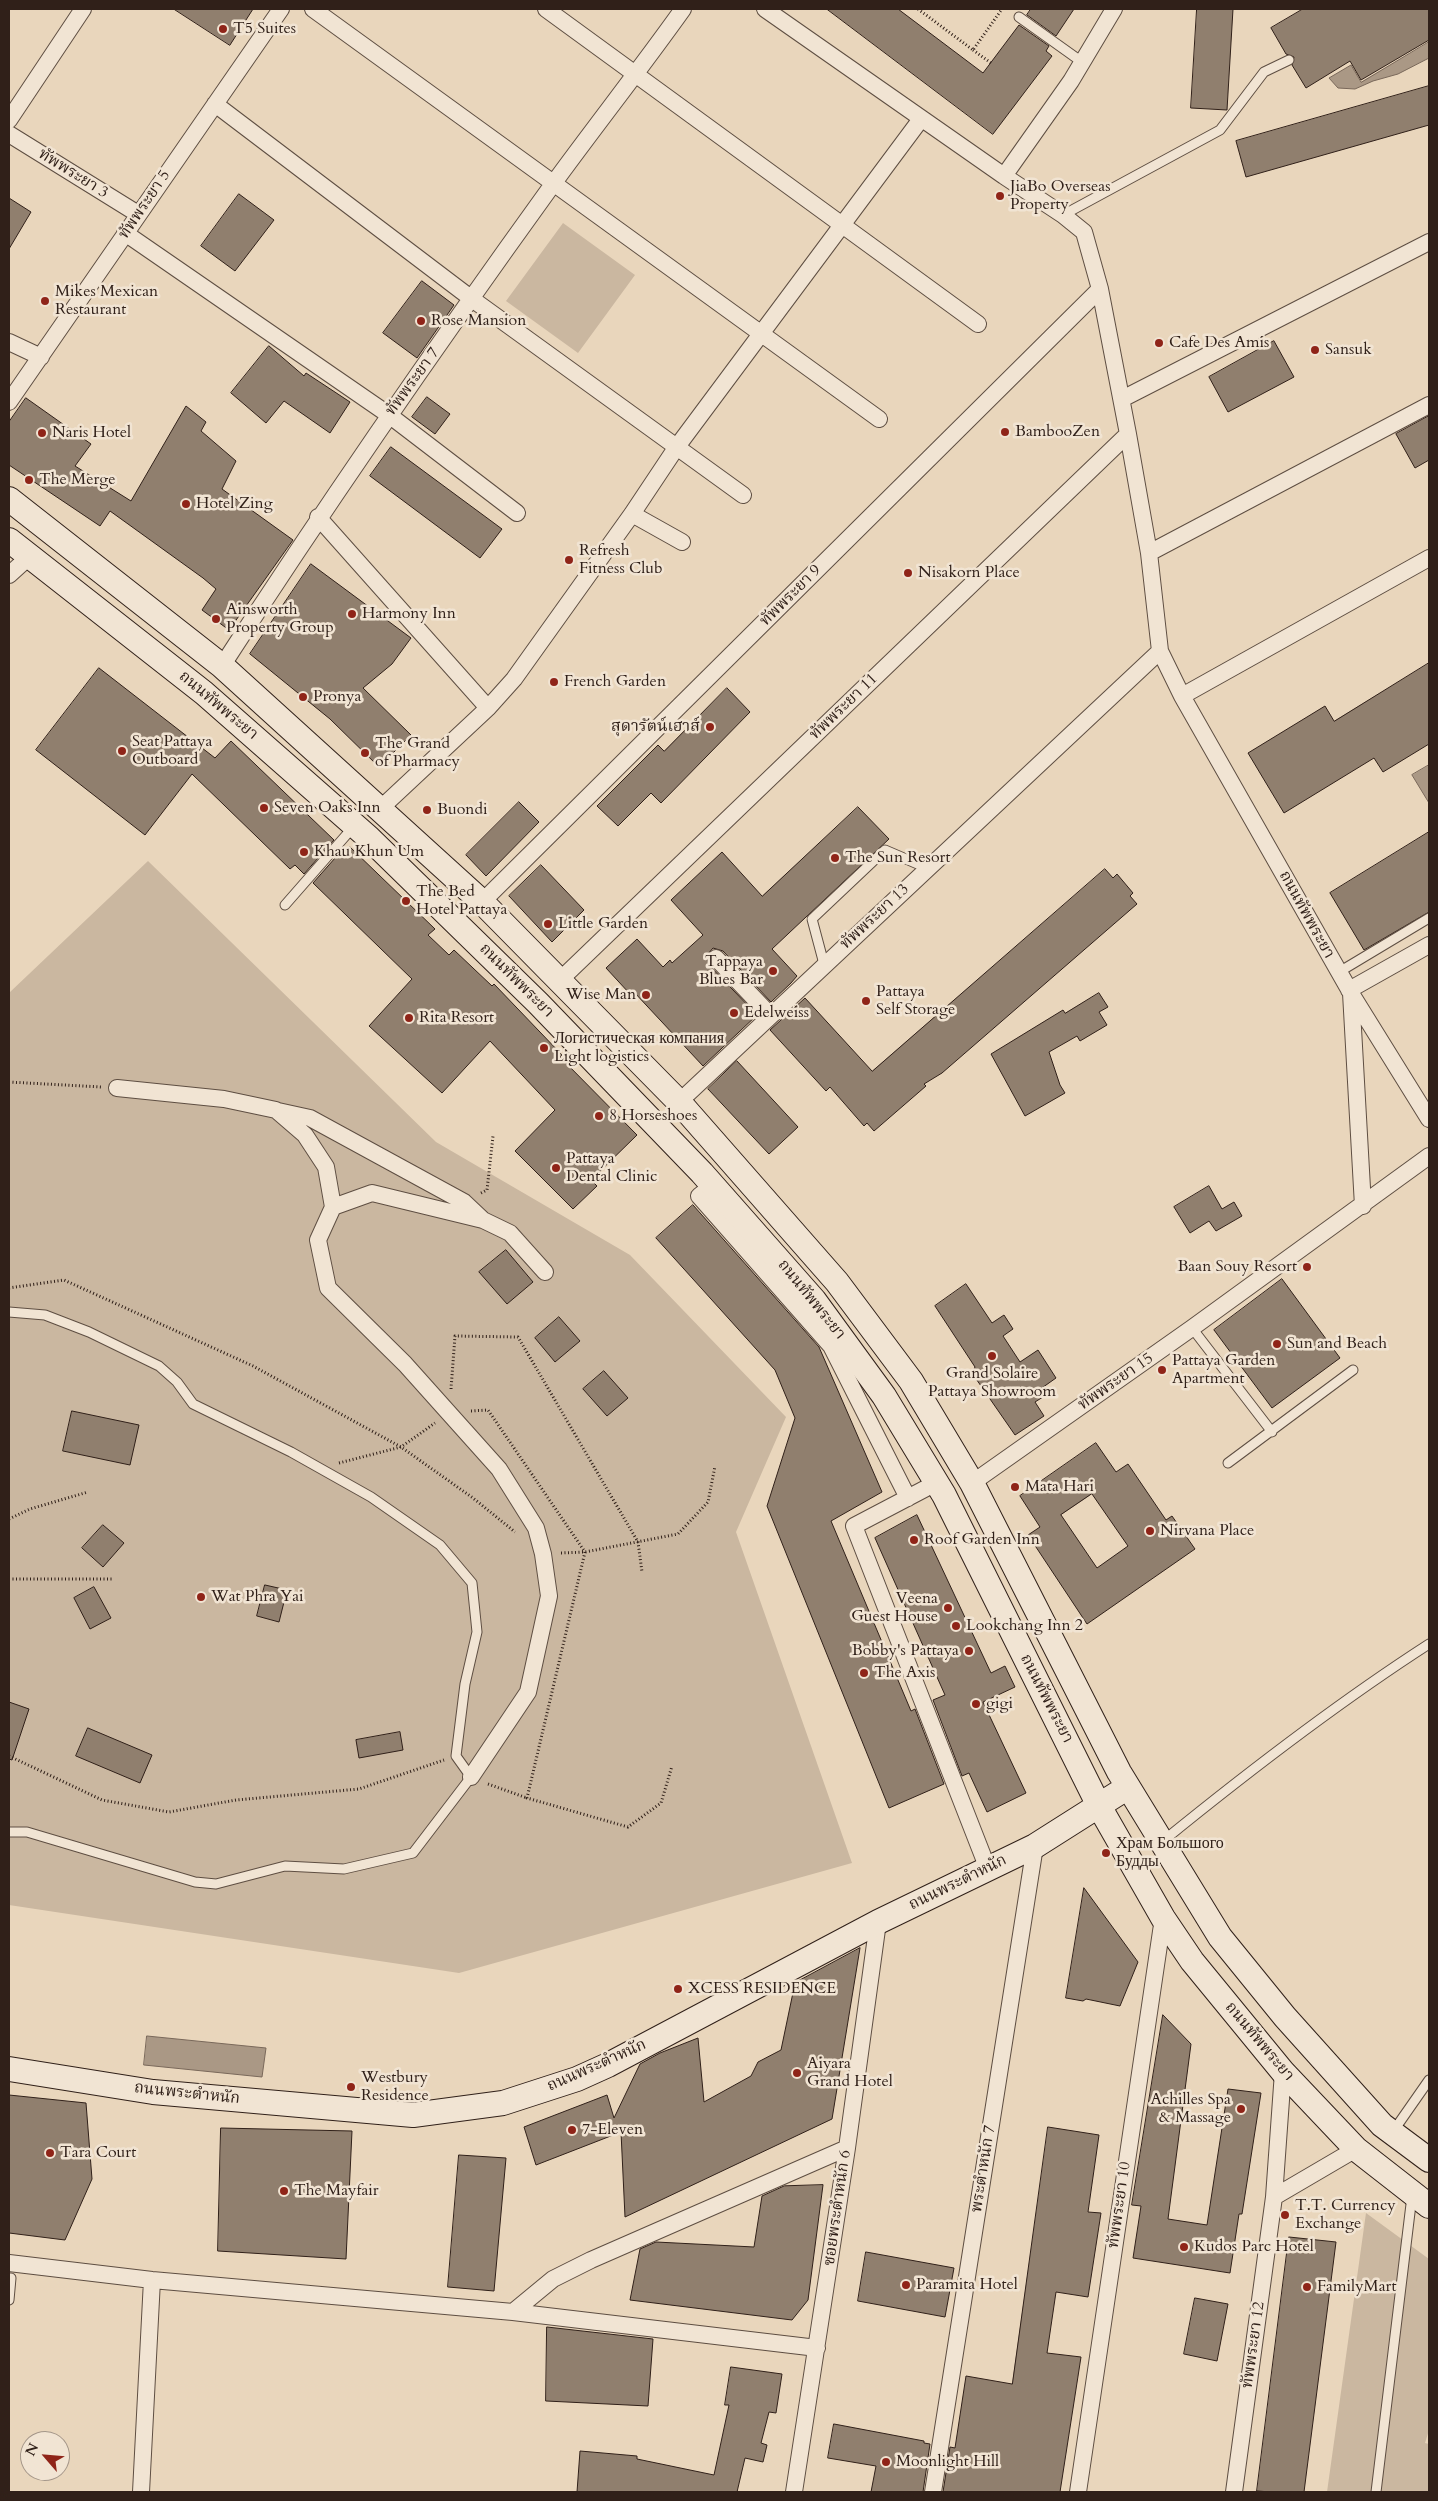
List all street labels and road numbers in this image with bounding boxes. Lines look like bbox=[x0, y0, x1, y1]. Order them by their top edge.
street label: ทัพพระยา 3 bbox=[34, 145, 112, 203]
street label: ทัพพระยา 5 bbox=[115, 167, 175, 243]
street label: ทัพพระยา 7 bbox=[382, 344, 444, 420]
street label: ทัพพระยา 9 bbox=[756, 561, 826, 631]
street label: ถนนทัพพระยา bbox=[175, 667, 261, 745]
street label: ทัพพระยา 11 bbox=[806, 670, 882, 744]
street label: ถนนทัพพระยา bbox=[1274, 868, 1338, 962]
street label: ทัพพระยา 13 bbox=[837, 880, 913, 954]
street label: ถนนทัพพระยา bbox=[475, 940, 557, 1022]
street label: ถนนทัพพระยา bbox=[773, 1256, 849, 1344]
street label: ทัพพระยา 15 bbox=[1075, 1349, 1157, 1415]
street label: ถนนทัพพระยา bbox=[1015, 1651, 1077, 1747]
street label: ถนนพระตำหนัก bbox=[906, 1851, 1010, 1915]
street label: ถนนทัพพระยา bbox=[1220, 1999, 1298, 2085]
street label: ถนนพระตำหนัก bbox=[544, 2036, 650, 2096]
street label: ถนนพระตำหนัก bbox=[133, 2079, 241, 2109]
street label: พระตำหนัก 7 bbox=[968, 2124, 1000, 2214]
street label: ซอยพระตำหนัก 6 bbox=[820, 2149, 856, 2267]
street label: ทัพพระยา 10 bbox=[1104, 2160, 1136, 2250]
street label: ทัพพระยา 12 bbox=[1238, 2300, 1270, 2390]

